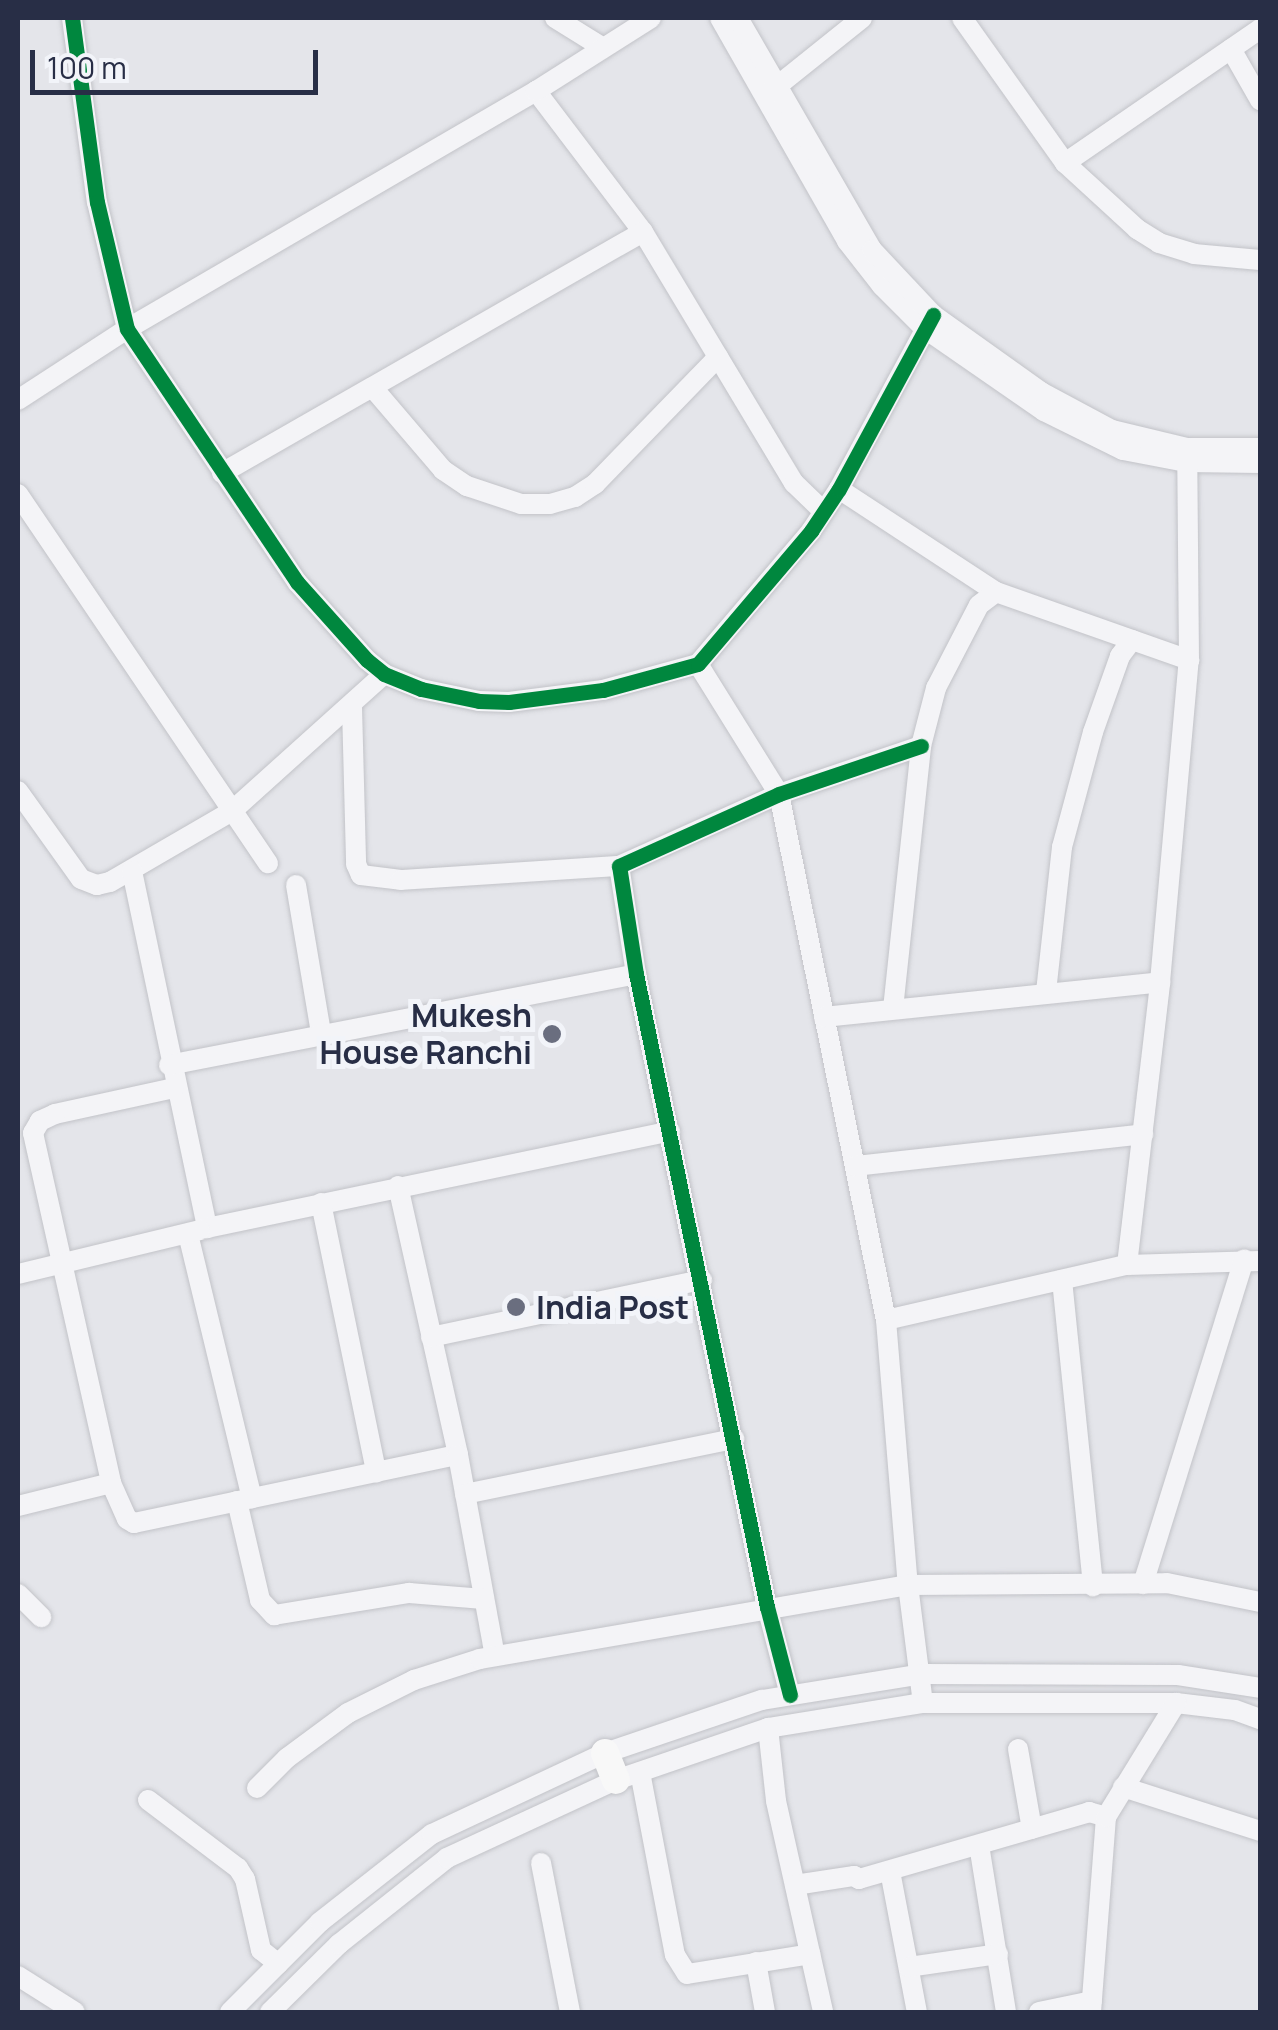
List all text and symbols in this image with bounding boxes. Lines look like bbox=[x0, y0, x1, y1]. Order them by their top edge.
scale bar bbox=[35, 30, 322, 92]
text: 100 m bbox=[47, 47, 127, 88]
place label: Mukesh House Ranchi bbox=[319, 997, 532, 1072]
marker: Mukesh House Ranchi bbox=[541, 1023, 563, 1045]
place label: India Post bbox=[536, 1288, 689, 1326]
marker: India Post bbox=[505, 1296, 527, 1318]

